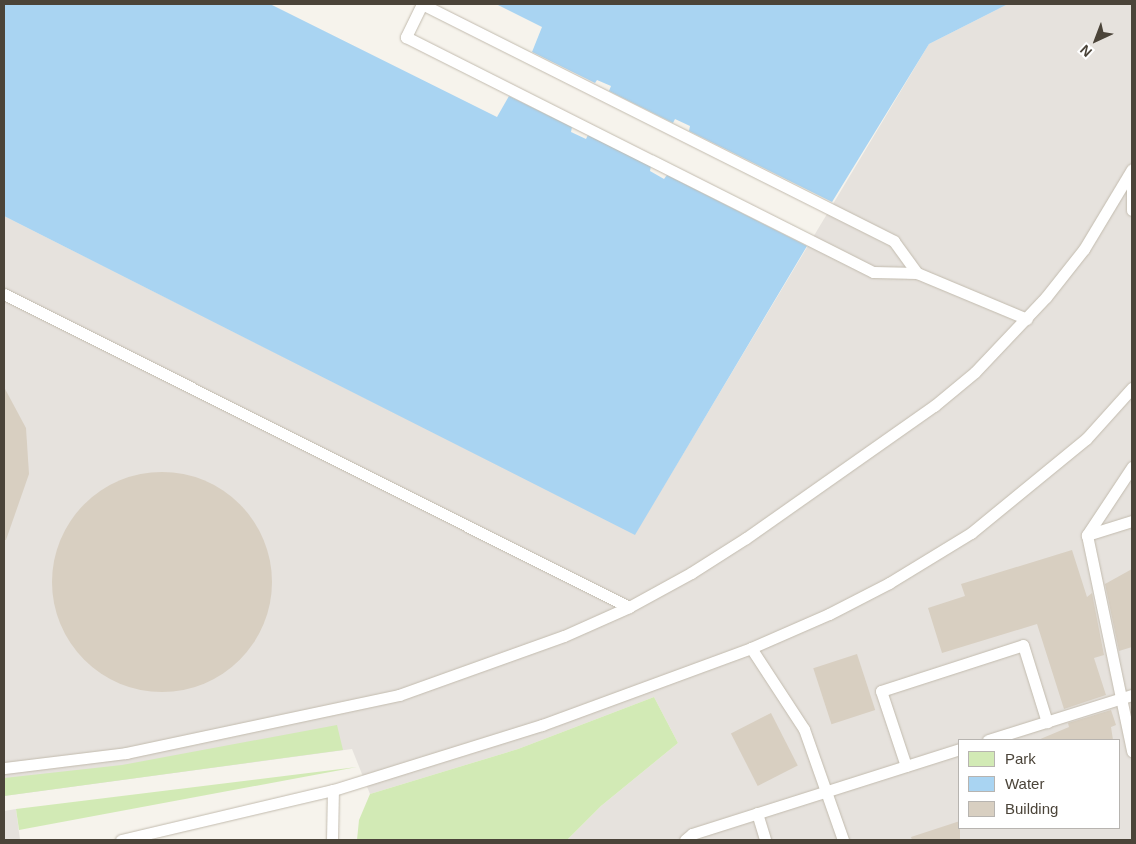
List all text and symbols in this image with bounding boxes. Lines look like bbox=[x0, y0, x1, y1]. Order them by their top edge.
north arrow bbox=[1071, 15, 1121, 65]
text: N bbox=[1077, 42, 1095, 60]
legend bbox=[958, 739, 1121, 829]
text: Park bbox=[1005, 750, 1036, 767]
text: Water bbox=[1005, 775, 1044, 792]
text: Building bbox=[1005, 800, 1058, 817]

